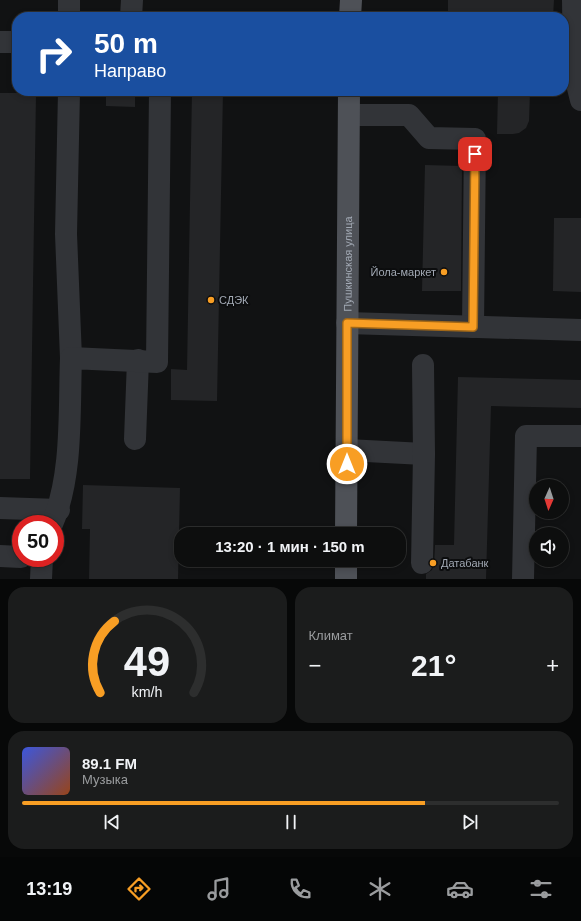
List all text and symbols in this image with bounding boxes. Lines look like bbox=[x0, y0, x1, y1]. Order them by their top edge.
icon: right bbox=[28, 28, 80, 80]
text: 50 m bbox=[94, 28, 158, 59]
text: Направо bbox=[94, 61, 166, 81]
pin bbox=[458, 137, 492, 171]
icon: arrive bbox=[464, 143, 486, 165]
street label: Пушкинская улица bbox=[342, 215, 354, 312]
place label: Йола-маркет bbox=[370, 266, 436, 278]
marker: Йола-маркет bbox=[439, 267, 449, 277]
place label: СДЭК bbox=[219, 294, 249, 306]
marker: СДЭК bbox=[206, 295, 216, 305]
position arrow bbox=[326, 443, 368, 485]
north arrow bbox=[529, 479, 569, 519]
map controls bbox=[529, 479, 569, 567]
speed limit sign: 50 bbox=[12, 515, 64, 567]
button: sound bbox=[529, 527, 569, 567]
text: 13:20 · 1 мин · 150 m bbox=[215, 538, 365, 555]
place label: Датабанк bbox=[441, 557, 489, 569]
marker: Датабанк bbox=[428, 558, 438, 568]
text: Климат bbox=[309, 628, 353, 643]
text: 49 bbox=[124, 638, 170, 685]
text: 21° bbox=[411, 649, 456, 682]
text: − bbox=[309, 653, 321, 678]
text: + bbox=[546, 653, 559, 678]
text: km/h bbox=[132, 684, 163, 700]
text: 89.1 FM bbox=[82, 755, 137, 772]
text: Музыка bbox=[82, 772, 128, 787]
icon: previous bbox=[101, 811, 123, 833]
icon: pause bbox=[280, 811, 302, 833]
icon: next bbox=[459, 811, 481, 833]
icon: directions bbox=[125, 875, 153, 903]
icon: music bbox=[205, 875, 233, 903]
icon: phone bbox=[286, 875, 314, 903]
icon: climate bbox=[366, 875, 394, 903]
icon: car bbox=[446, 875, 474, 903]
icon: filters bbox=[527, 875, 555, 903]
text: 13:19 bbox=[26, 879, 72, 899]

